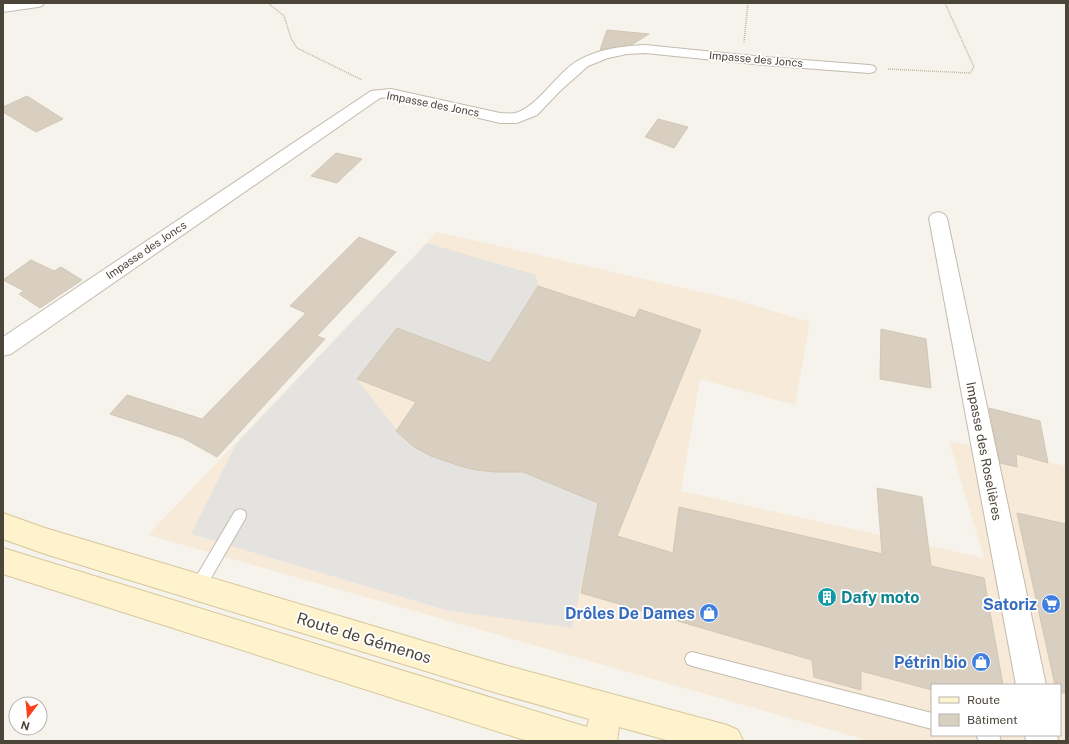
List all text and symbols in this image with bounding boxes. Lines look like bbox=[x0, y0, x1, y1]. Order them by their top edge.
street label: Impasse des Joncs bbox=[709, 49, 804, 69]
street label: Impasse des Joncs bbox=[386, 89, 481, 119]
street label: Impasse des Joncs bbox=[104, 218, 189, 281]
street label: Impasse des Roselières bbox=[963, 380, 1005, 522]
building icon: Dafy moto bbox=[816, 586, 838, 608]
place label: Dafy moto bbox=[841, 588, 919, 607]
supermarket icon: Satoriz bbox=[1040, 593, 1062, 615]
place label: Satoriz bbox=[983, 595, 1037, 614]
shop icon: Drôles De Dames bbox=[698, 602, 720, 624]
place label: Drôles De Dames bbox=[565, 604, 695, 623]
street label: Route de Gémenos bbox=[294, 608, 434, 668]
shop icon: Pétrin bio bbox=[970, 651, 992, 673]
place label: Pétrin bio bbox=[894, 653, 967, 672]
legend bbox=[931, 684, 1061, 736]
text: Route bbox=[967, 693, 1000, 707]
north arrow bbox=[8, 696, 48, 736]
text: Bâtiment bbox=[967, 713, 1018, 727]
text: N bbox=[19, 719, 31, 733]

